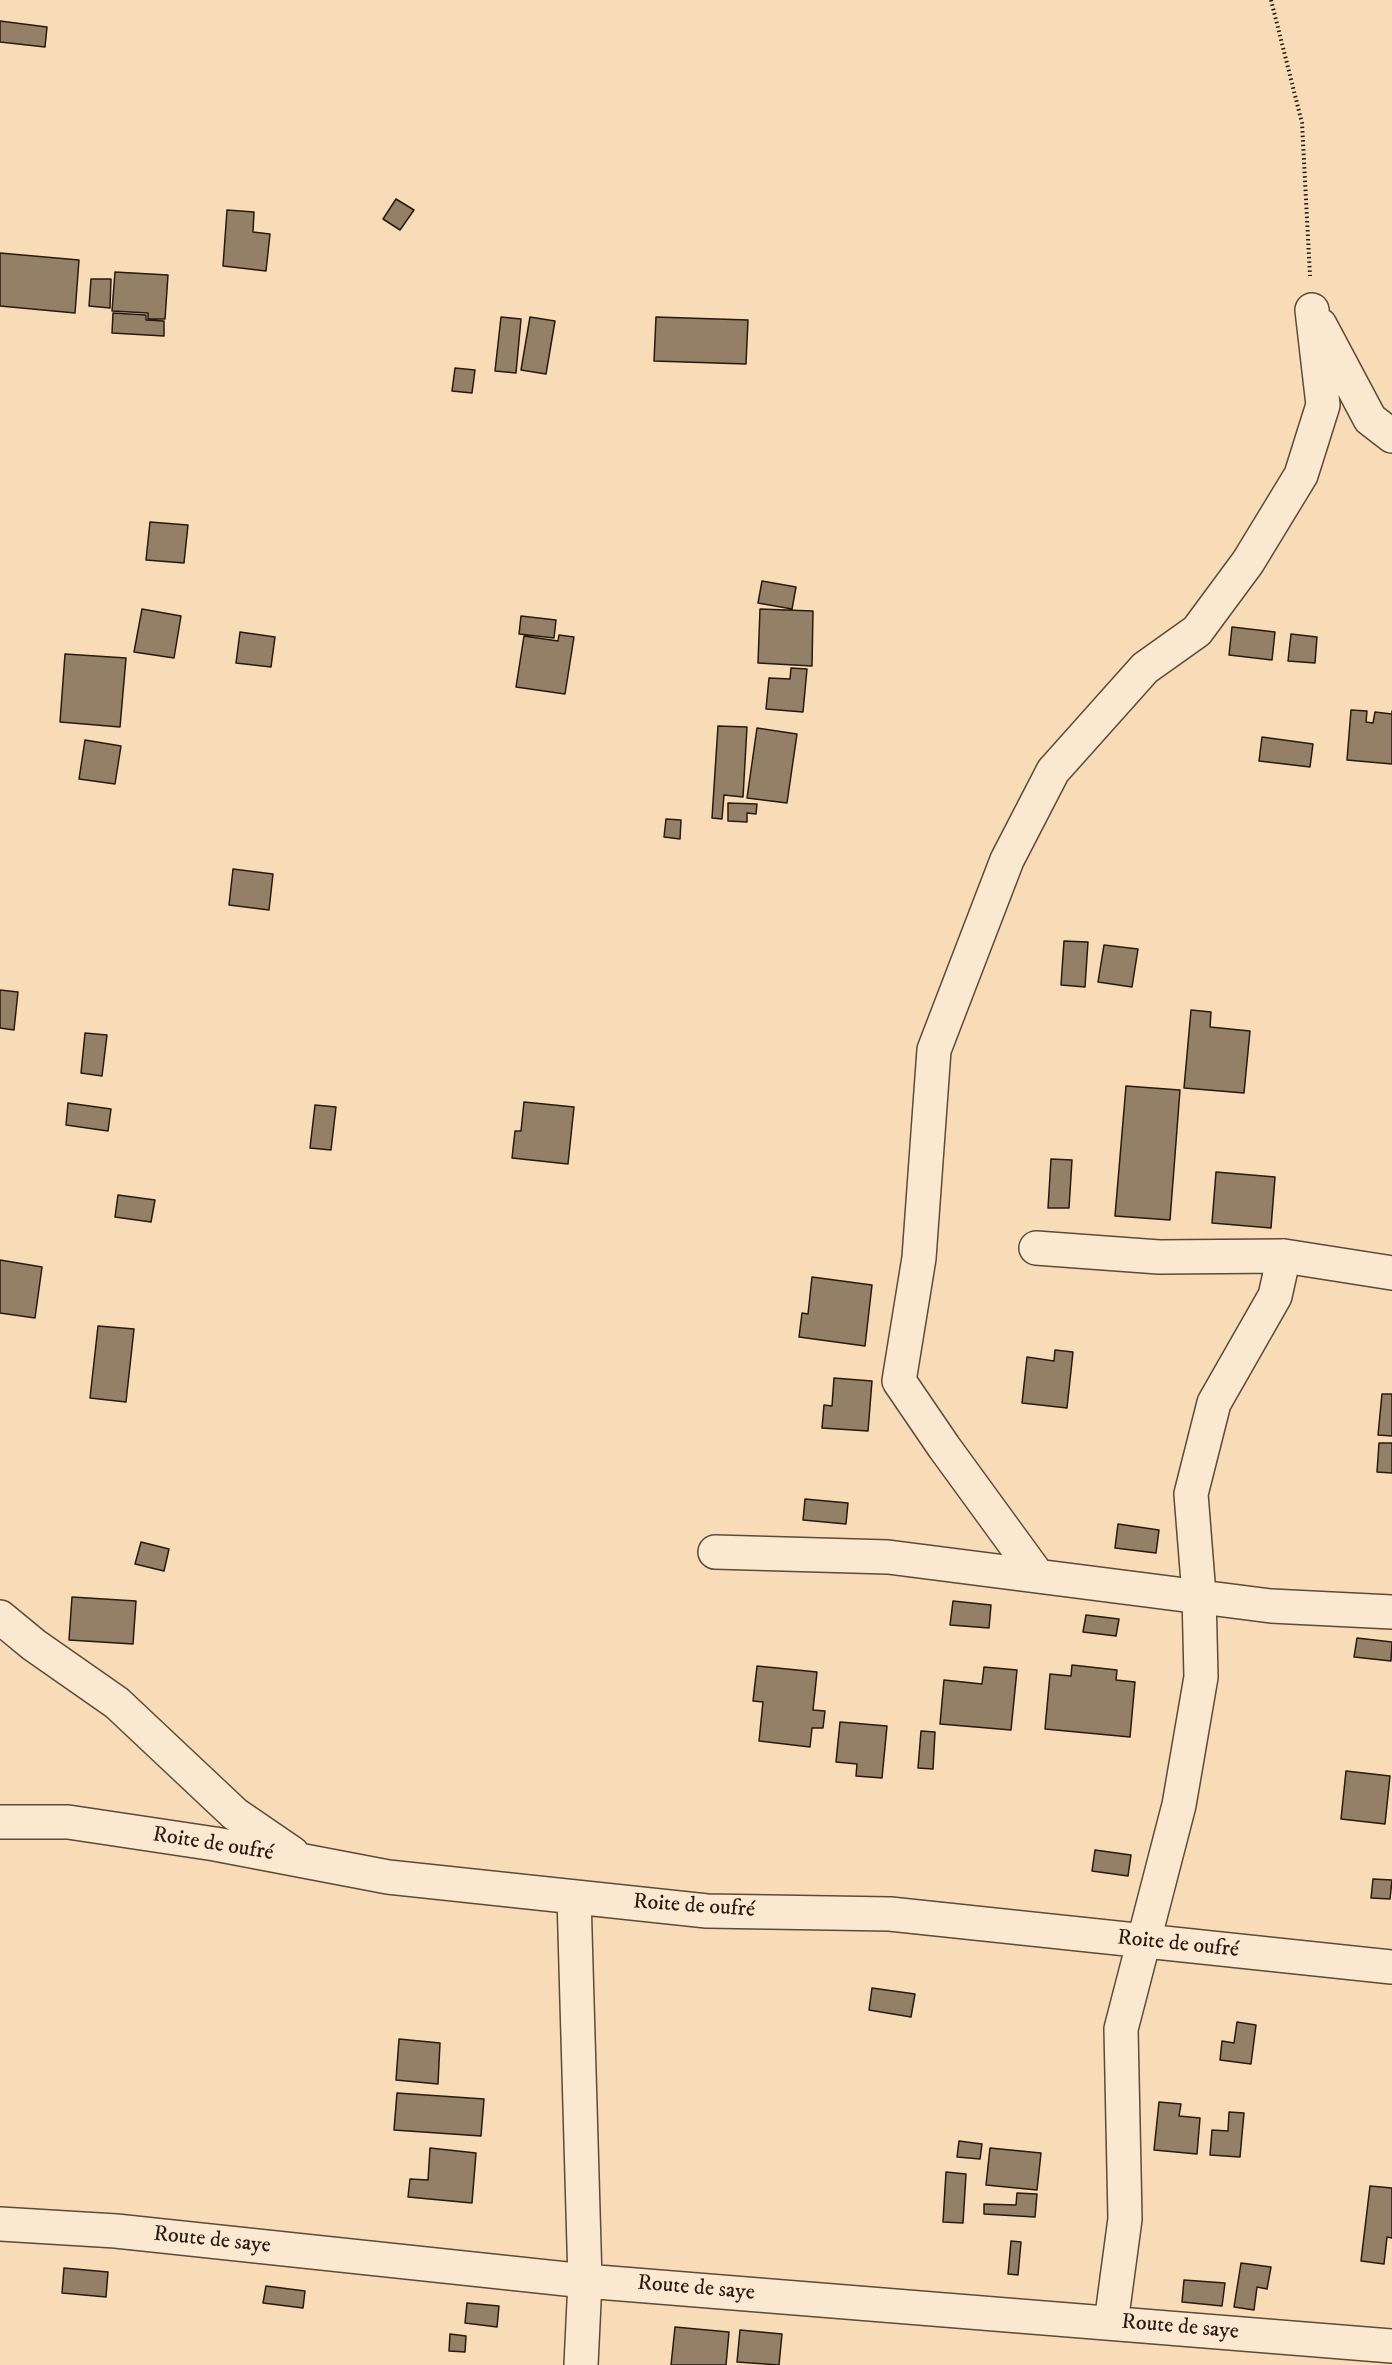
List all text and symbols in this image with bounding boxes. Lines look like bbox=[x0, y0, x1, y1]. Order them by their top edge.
street label: Roite de oufré bbox=[151, 1822, 275, 1868]
street label: Roite de oufré bbox=[632, 1890, 756, 1924]
street label: Roite de oufré bbox=[1116, 1925, 1240, 1965]
street label: Route de saye bbox=[152, 2222, 272, 2260]
street label: Route de saye bbox=[636, 2271, 756, 2307]
street label: Route de saye bbox=[1120, 2310, 1240, 2346]

